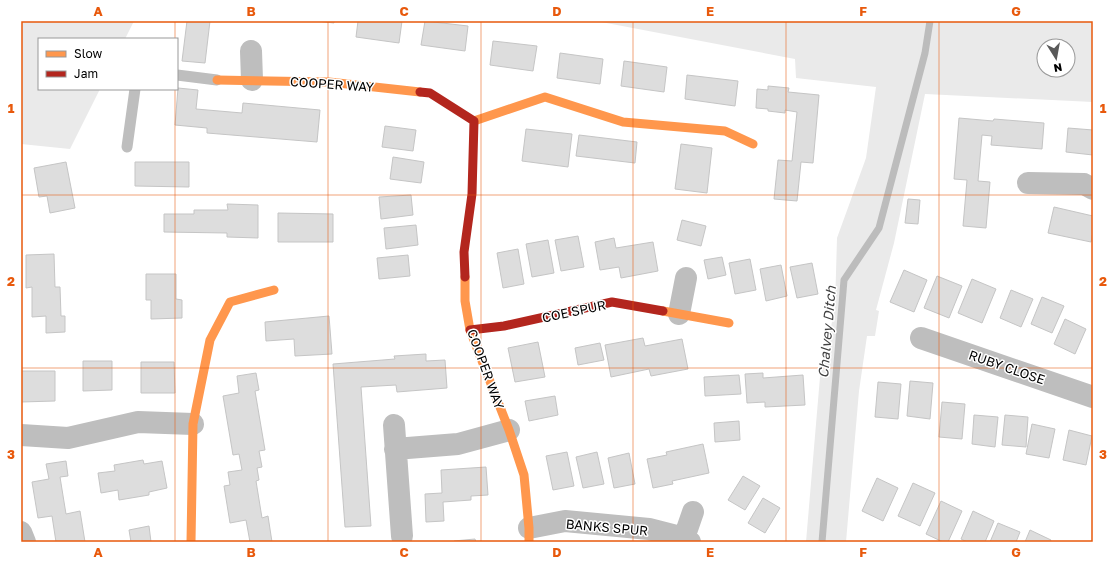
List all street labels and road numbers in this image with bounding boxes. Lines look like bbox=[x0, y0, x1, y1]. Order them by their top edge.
street label: COOPER WAY bbox=[290, 73, 375, 95]
street label: COE SPUR bbox=[541, 296, 608, 326]
street label: COOPER WAY bbox=[464, 327, 508, 412]
street label: RUBY CLOSE bbox=[967, 346, 1047, 388]
street label: BANKS SPUR bbox=[565, 515, 649, 539]

